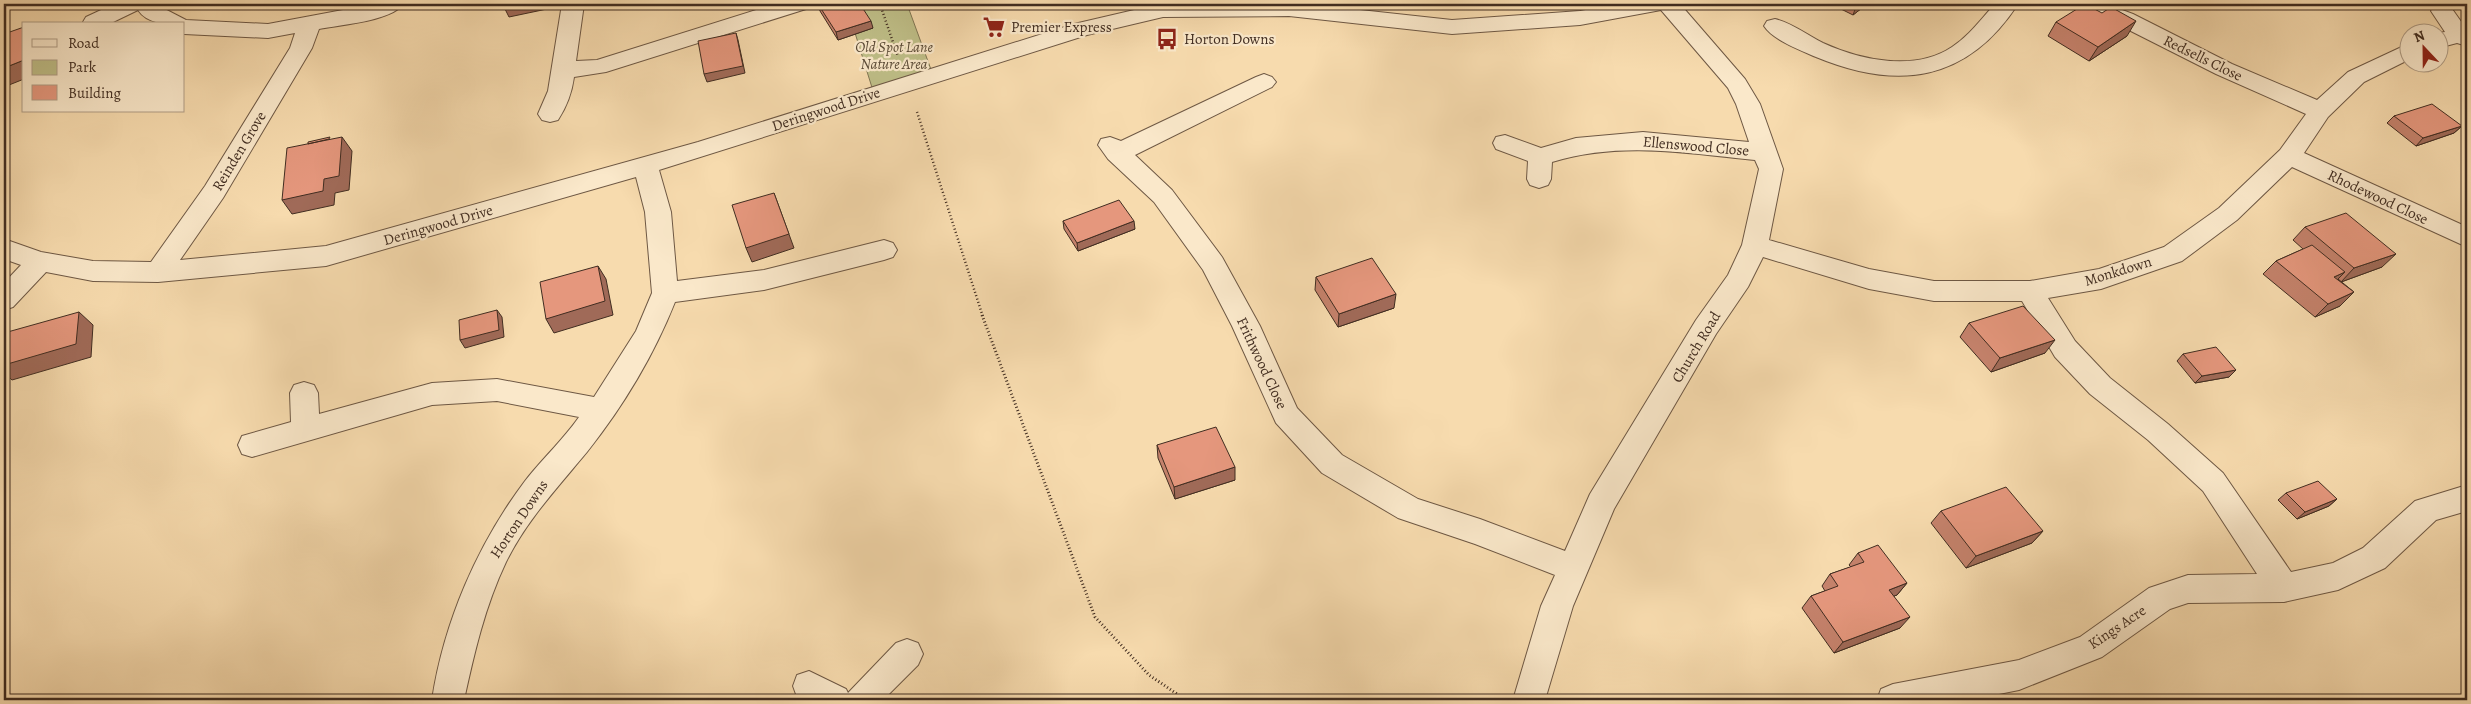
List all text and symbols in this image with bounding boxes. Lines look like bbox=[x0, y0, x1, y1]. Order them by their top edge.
supermarket icon: Premier Express bbox=[981, 14, 1007, 40]
place label: Premier Express bbox=[1011, 17, 1112, 37]
legend bbox=[22, 22, 185, 112]
north arrow bbox=[2398, 22, 2448, 72]
bus stop icon: Horton Downs bbox=[1154, 26, 1180, 52]
text: N bbox=[2411, 26, 2428, 47]
place label: Horton Downs bbox=[1184, 29, 1274, 49]
street label: Redsells Close bbox=[2160, 30, 2246, 86]
text: Road bbox=[68, 33, 100, 53]
park label: Old Spot Lane Nature Area bbox=[855, 37, 933, 74]
text: Park bbox=[68, 57, 97, 77]
street label: Deringwood Drive bbox=[769, 82, 883, 136]
text: Building bbox=[68, 83, 121, 103]
street label: Reinden Grove bbox=[207, 107, 271, 195]
street label: Ellenswood Close bbox=[1642, 131, 1750, 161]
street label: Rhodewood Close bbox=[2324, 165, 2432, 229]
street label: Deringwood Drive bbox=[381, 200, 495, 250]
street label: Monkdown bbox=[2082, 251, 2154, 291]
street label: Church Road bbox=[1667, 307, 1726, 386]
street label: Frithwood Close bbox=[1232, 314, 1292, 413]
street label: Horton Downs bbox=[485, 476, 553, 562]
street label: Kings Acre bbox=[2084, 600, 2150, 654]

